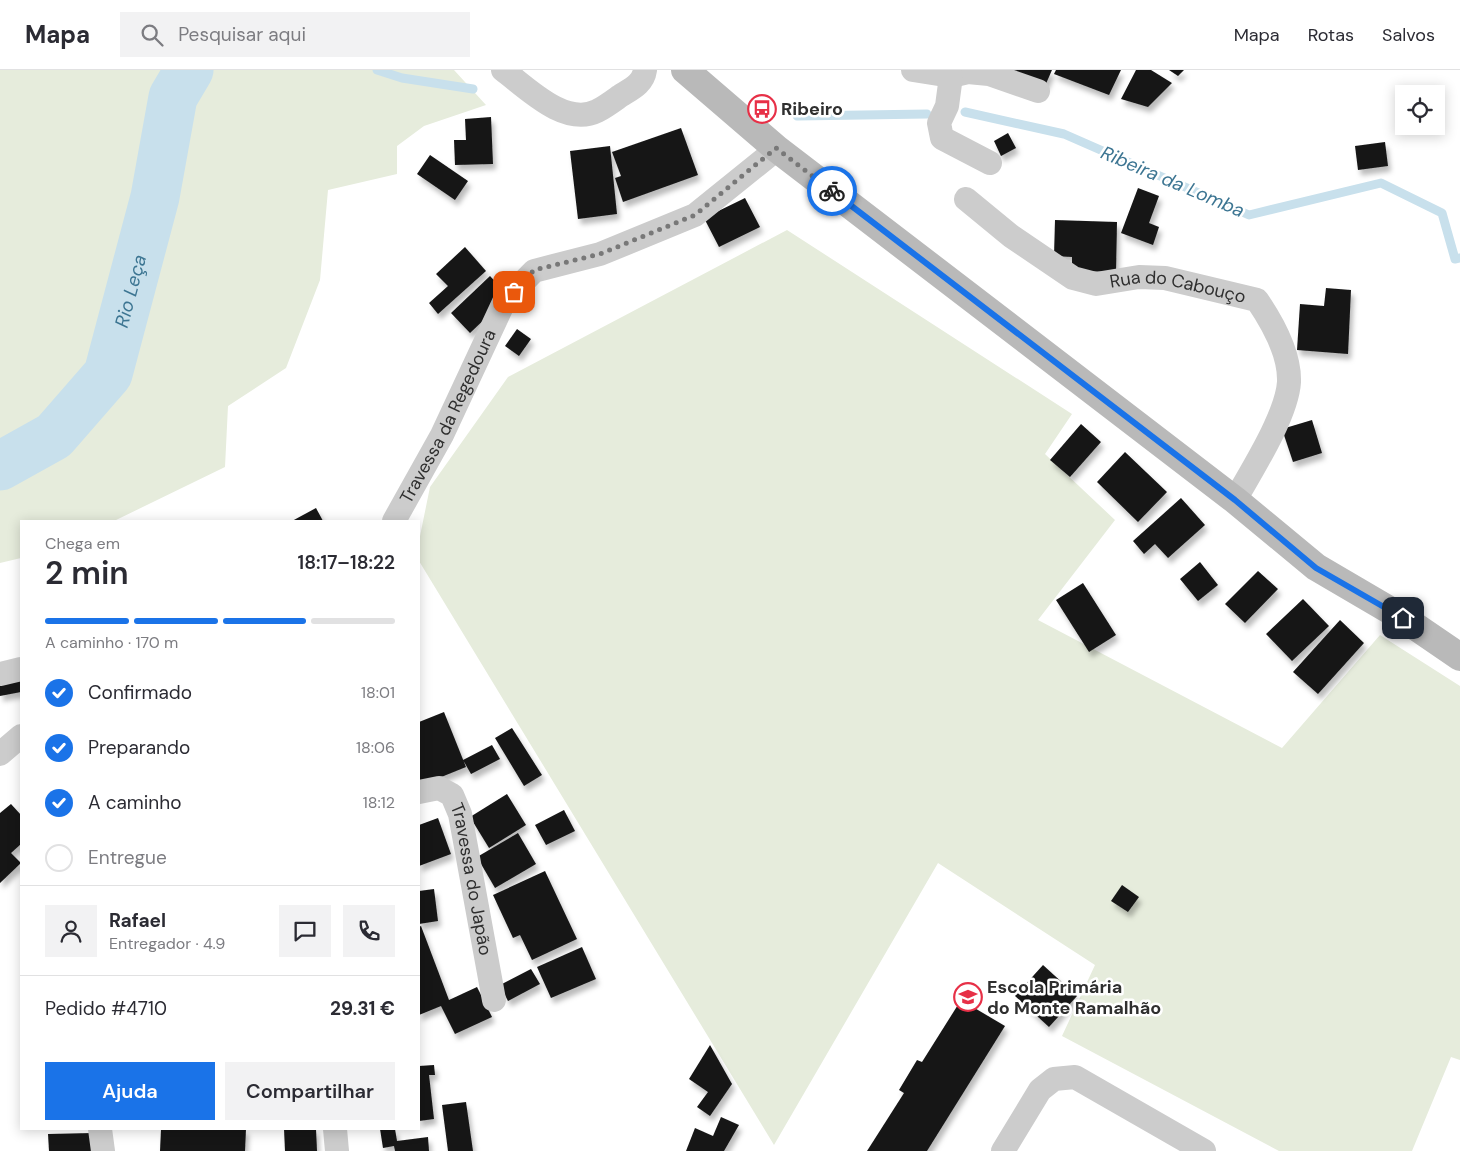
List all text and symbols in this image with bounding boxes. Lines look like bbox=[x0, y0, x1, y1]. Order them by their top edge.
search box bbox=[120, 12, 470, 57]
text: Mapa bbox=[25, 19, 90, 50]
icon: search bbox=[138, 21, 166, 49]
text: Pesquisar aqui bbox=[178, 22, 306, 47]
text: Mapa bbox=[1234, 23, 1280, 47]
text: Rotas bbox=[1308, 23, 1354, 47]
text: Salvos bbox=[1382, 23, 1435, 47]
map controls bbox=[1395, 85, 1445, 135]
button: locate bbox=[1395, 85, 1445, 135]
bus stop icon: Ribeiro bbox=[747, 94, 777, 124]
place label: Ribeiro bbox=[781, 97, 843, 121]
water label: Ribeira da Lomba bbox=[1097, 140, 1248, 223]
courier bbox=[807, 166, 857, 216]
icon: bike bbox=[818, 177, 846, 205]
water label: Rio Leça bbox=[109, 252, 152, 330]
street label: Rua do Cabouço bbox=[1108, 265, 1248, 309]
pin bbox=[493, 271, 535, 313]
icon: bag bbox=[500, 278, 528, 306]
street label: Travessa da Regedoura bbox=[394, 325, 502, 508]
text: Chega em bbox=[45, 533, 120, 554]
text: 18:17–18:22 bbox=[298, 550, 395, 575]
text: 2 min bbox=[45, 552, 129, 594]
pin bbox=[1382, 597, 1424, 639]
icon: home bbox=[1389, 604, 1417, 632]
text: A caminho · 170 m bbox=[45, 632, 178, 653]
icon: check bbox=[45, 679, 73, 707]
text: Confirmado bbox=[88, 680, 192, 705]
text: 18:01 bbox=[361, 682, 395, 703]
icon: check bbox=[45, 734, 73, 762]
text: Preparando bbox=[88, 735, 190, 760]
text: 18:06 bbox=[356, 737, 395, 758]
icon: check bbox=[45, 789, 73, 817]
text: A caminho bbox=[88, 790, 181, 815]
text: 18:12 bbox=[363, 792, 395, 813]
street label: Travessa do Japão bbox=[445, 799, 498, 957]
text: Entregue bbox=[88, 845, 167, 870]
button: person bbox=[45, 905, 97, 957]
button: chat bbox=[279, 905, 331, 957]
button: phone bbox=[343, 905, 395, 957]
text: Rafael bbox=[109, 908, 166, 933]
text: Entregador · 4.9 bbox=[109, 933, 225, 954]
place label: Escola Primária do Monte Ramalhão bbox=[987, 975, 1161, 1020]
school or university icon: Escola Primária do Monte Ramalhão bbox=[953, 982, 983, 1012]
text: Pedido #4710 bbox=[45, 996, 167, 1021]
text: 29.31 € bbox=[330, 996, 395, 1021]
button: Ajuda bbox=[45, 1062, 215, 1120]
button: Compartilhar bbox=[225, 1062, 395, 1120]

